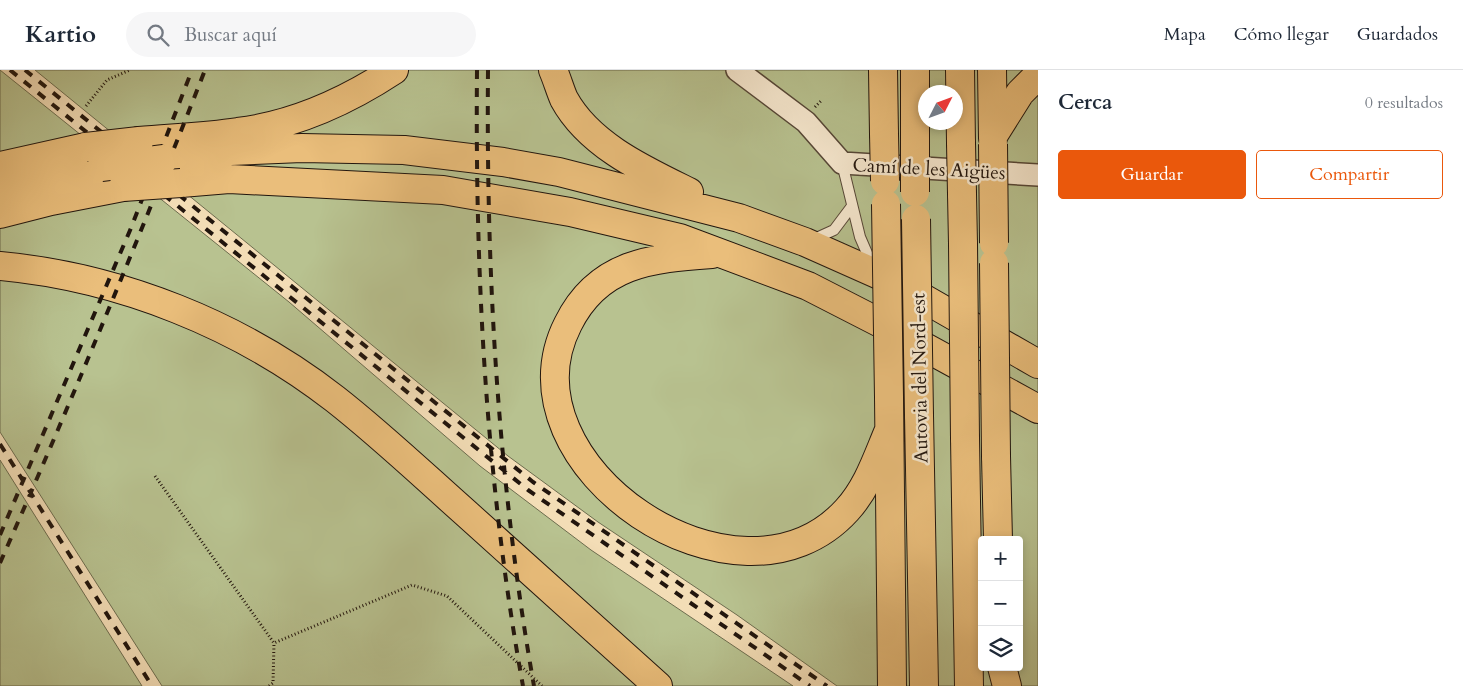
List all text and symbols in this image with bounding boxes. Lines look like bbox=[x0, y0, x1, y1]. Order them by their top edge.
search box bbox=[126, 12, 476, 57]
text: Kartio bbox=[25, 18, 96, 51]
icon: search bbox=[144, 21, 172, 49]
text: Buscar aquí bbox=[184, 22, 277, 48]
text: Mapa bbox=[1164, 22, 1206, 47]
text: Cómo llegar bbox=[1234, 22, 1329, 47]
text: Guardados bbox=[1357, 22, 1438, 47]
north arrow bbox=[918, 85, 963, 130]
text: Cerca bbox=[1058, 88, 1112, 117]
text: 0 resultados bbox=[1365, 92, 1443, 114]
button: Guardar bbox=[1058, 150, 1246, 199]
button: Compartir bbox=[1256, 150, 1443, 199]
street label: Camí de les Aigües bbox=[852, 152, 1006, 186]
street label: Autovia del Nord-est bbox=[906, 293, 934, 463]
map controls bbox=[978, 536, 1023, 671]
button: + bbox=[978, 536, 1023, 581]
button: − bbox=[978, 581, 1023, 626]
button: layers bbox=[978, 626, 1023, 671]

